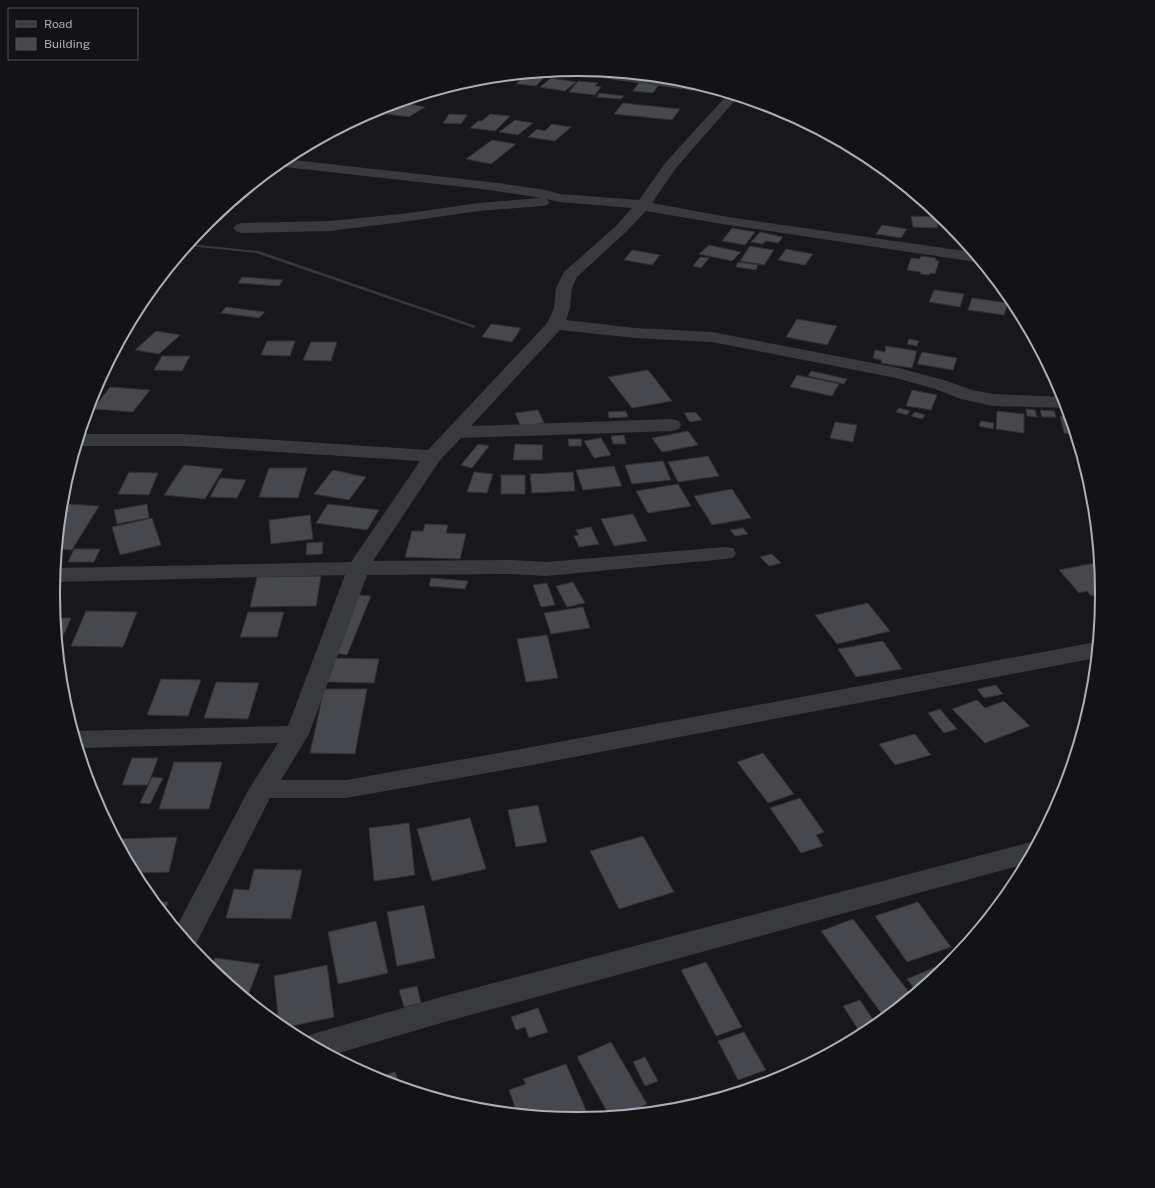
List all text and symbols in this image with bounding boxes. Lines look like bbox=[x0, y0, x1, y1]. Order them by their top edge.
legend bbox=[8, 8, 138, 60]
text: Road bbox=[44, 17, 72, 31]
text: Building bbox=[44, 37, 90, 51]

